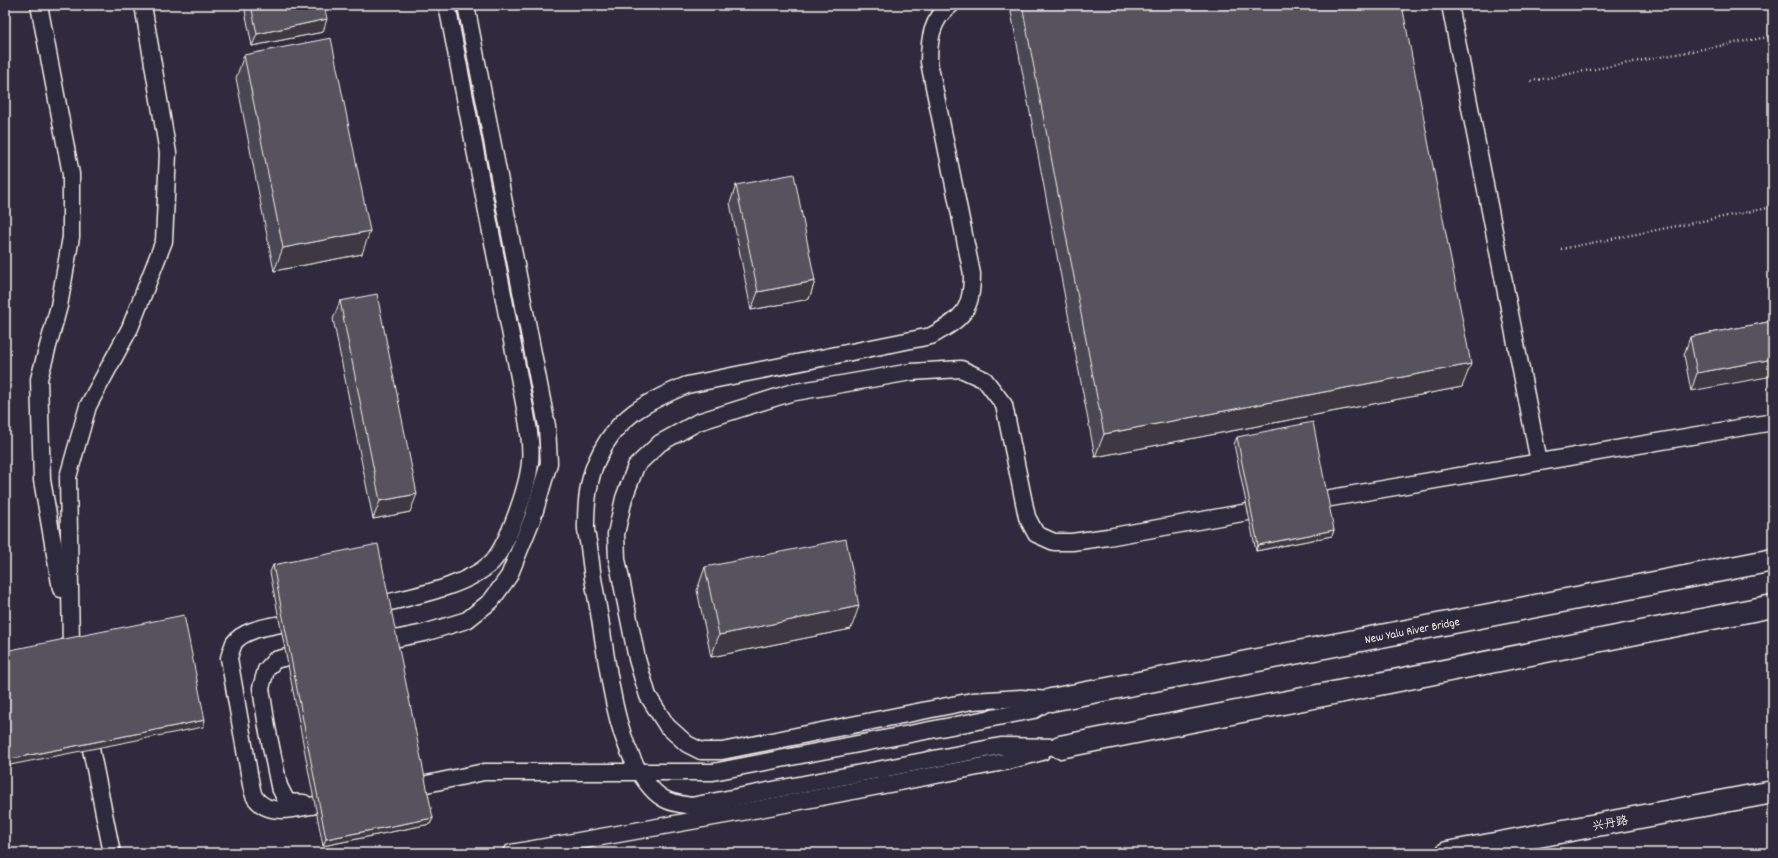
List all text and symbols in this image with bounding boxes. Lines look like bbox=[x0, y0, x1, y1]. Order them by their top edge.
street label: New Yalu River Bridge bbox=[1363, 614, 1461, 649]
street label: 兴丹路 bbox=[1591, 813, 1630, 836]

